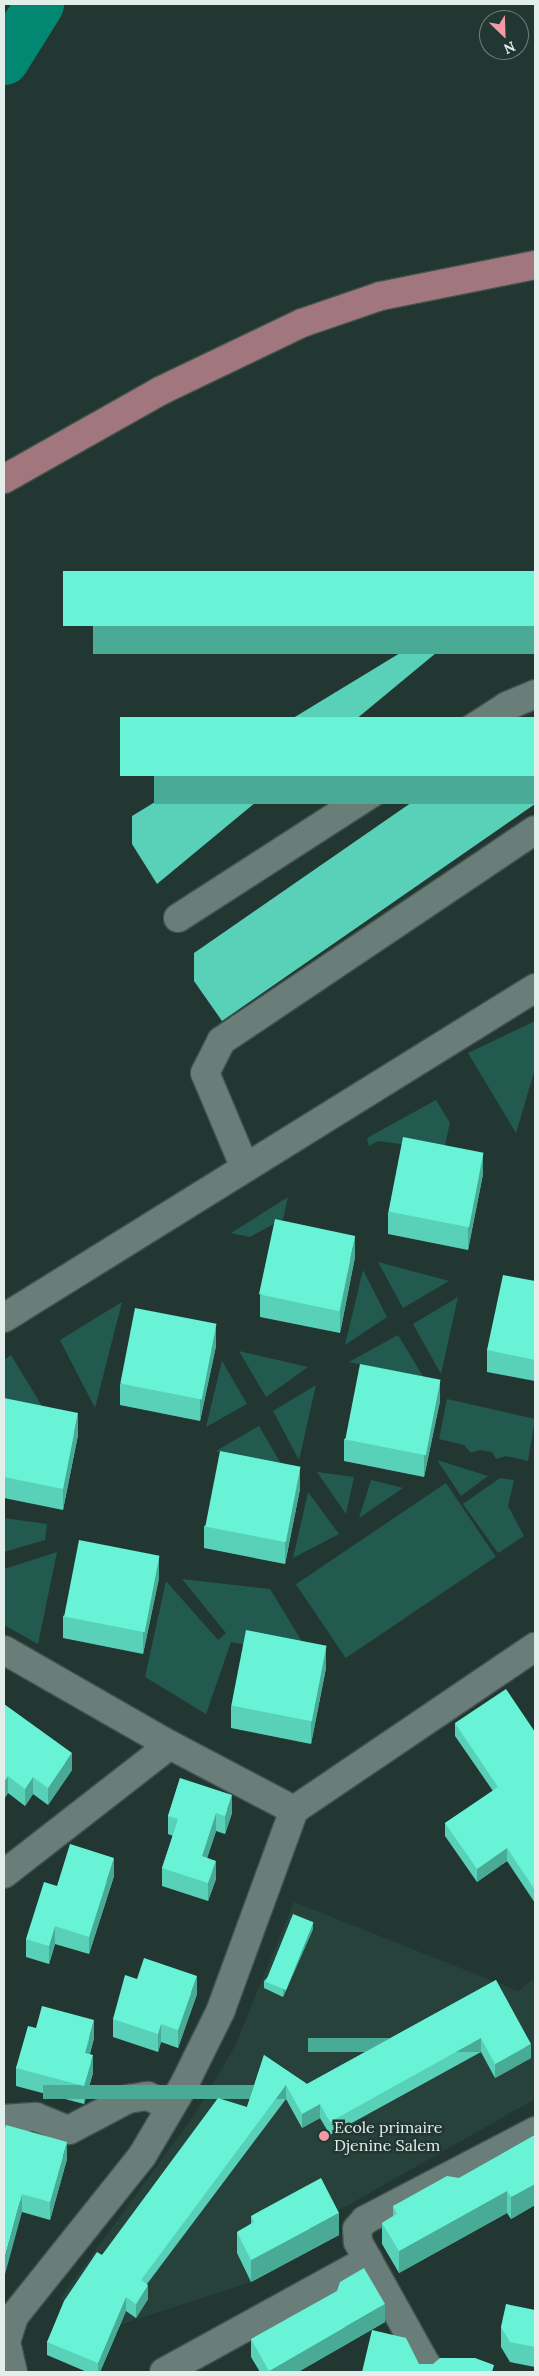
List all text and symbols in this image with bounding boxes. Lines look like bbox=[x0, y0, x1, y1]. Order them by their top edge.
north arrow bbox=[479, 10, 529, 60]
text: N bbox=[501, 37, 518, 58]
place label: Ecole primaire Djenine Salem bbox=[334, 2117, 442, 2155]
marker: Ecole primaire Djenine Salem bbox=[318, 2130, 330, 2142]

